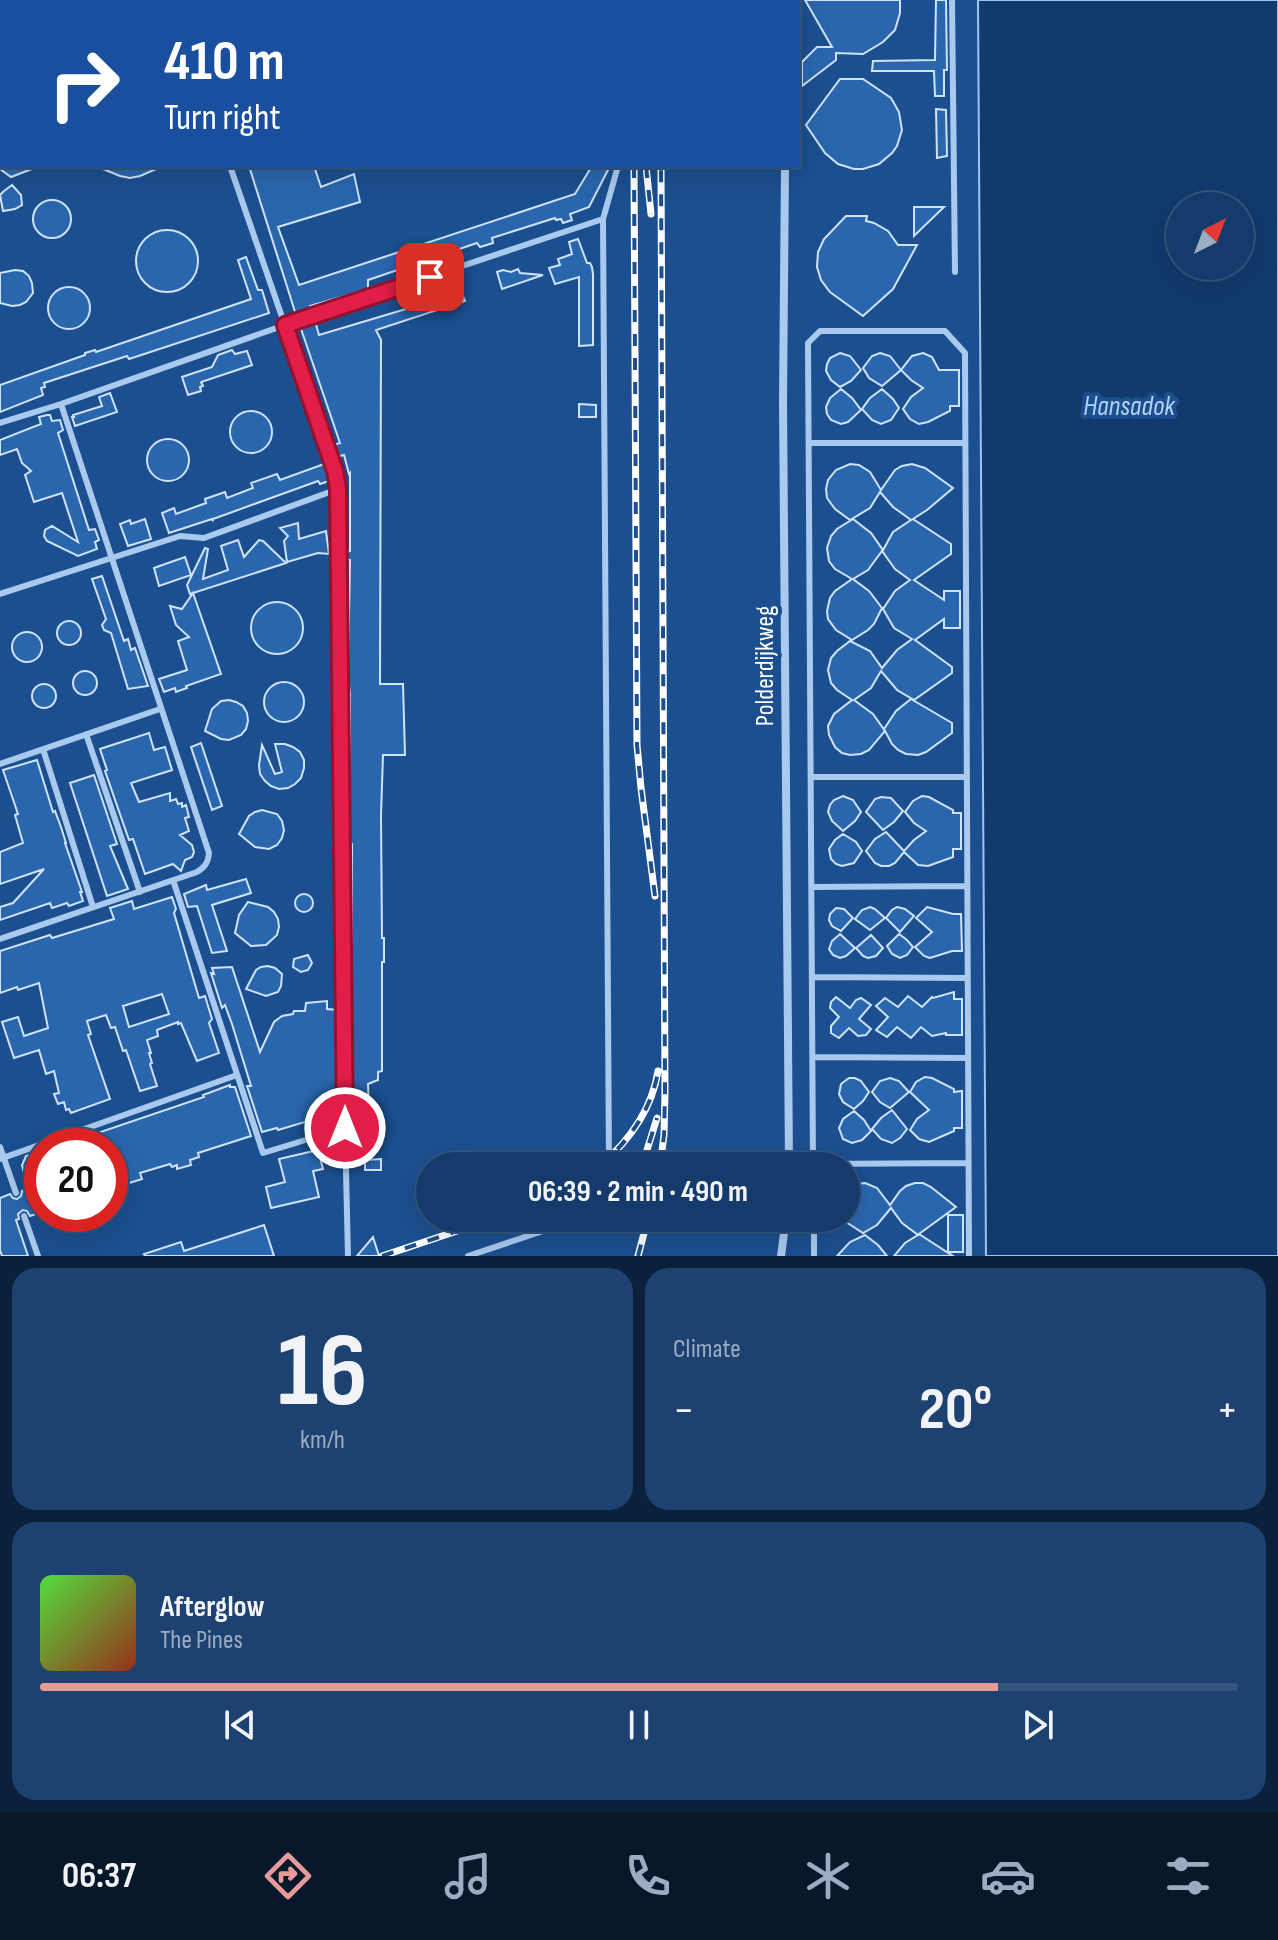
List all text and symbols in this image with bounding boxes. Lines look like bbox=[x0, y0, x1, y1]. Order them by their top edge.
text: 410 m bbox=[164, 29, 285, 96]
icon: right bbox=[32, 32, 136, 136]
text: Turn right bbox=[164, 97, 281, 140]
north arrow bbox=[1166, 192, 1254, 280]
map controls bbox=[1166, 192, 1254, 280]
pin bbox=[396, 243, 464, 311]
icon: arrive bbox=[408, 255, 452, 299]
water label: Hansadok bbox=[1083, 390, 1176, 423]
street label: Polderdijkweg bbox=[750, 606, 781, 726]
position arrow bbox=[303, 1086, 387, 1170]
speed limit sign: 20 bbox=[24, 1128, 128, 1232]
text: 06:39 · 2 min · 490 m bbox=[528, 1174, 748, 1210]
text: 16 bbox=[278, 1310, 367, 1435]
text: Climate bbox=[673, 1334, 741, 1365]
text: 20° bbox=[919, 1374, 992, 1446]
text: − bbox=[673, 1384, 695, 1437]
text: + bbox=[1216, 1384, 1238, 1437]
text: km/h bbox=[300, 1425, 345, 1456]
text: Afterglow bbox=[160, 1589, 265, 1625]
text: The Pines bbox=[160, 1625, 243, 1656]
icon: previous bbox=[218, 1703, 262, 1747]
icon: pause bbox=[617, 1703, 661, 1747]
icon: next bbox=[1016, 1703, 1060, 1747]
icon: directions bbox=[260, 1848, 316, 1904]
icon: music bbox=[440, 1848, 496, 1904]
icon: phone bbox=[620, 1848, 676, 1904]
icon: climate bbox=[800, 1848, 856, 1904]
icon: car bbox=[980, 1848, 1036, 1904]
icon: filters bbox=[1160, 1848, 1216, 1904]
text: 06:37 bbox=[62, 1855, 136, 1898]

